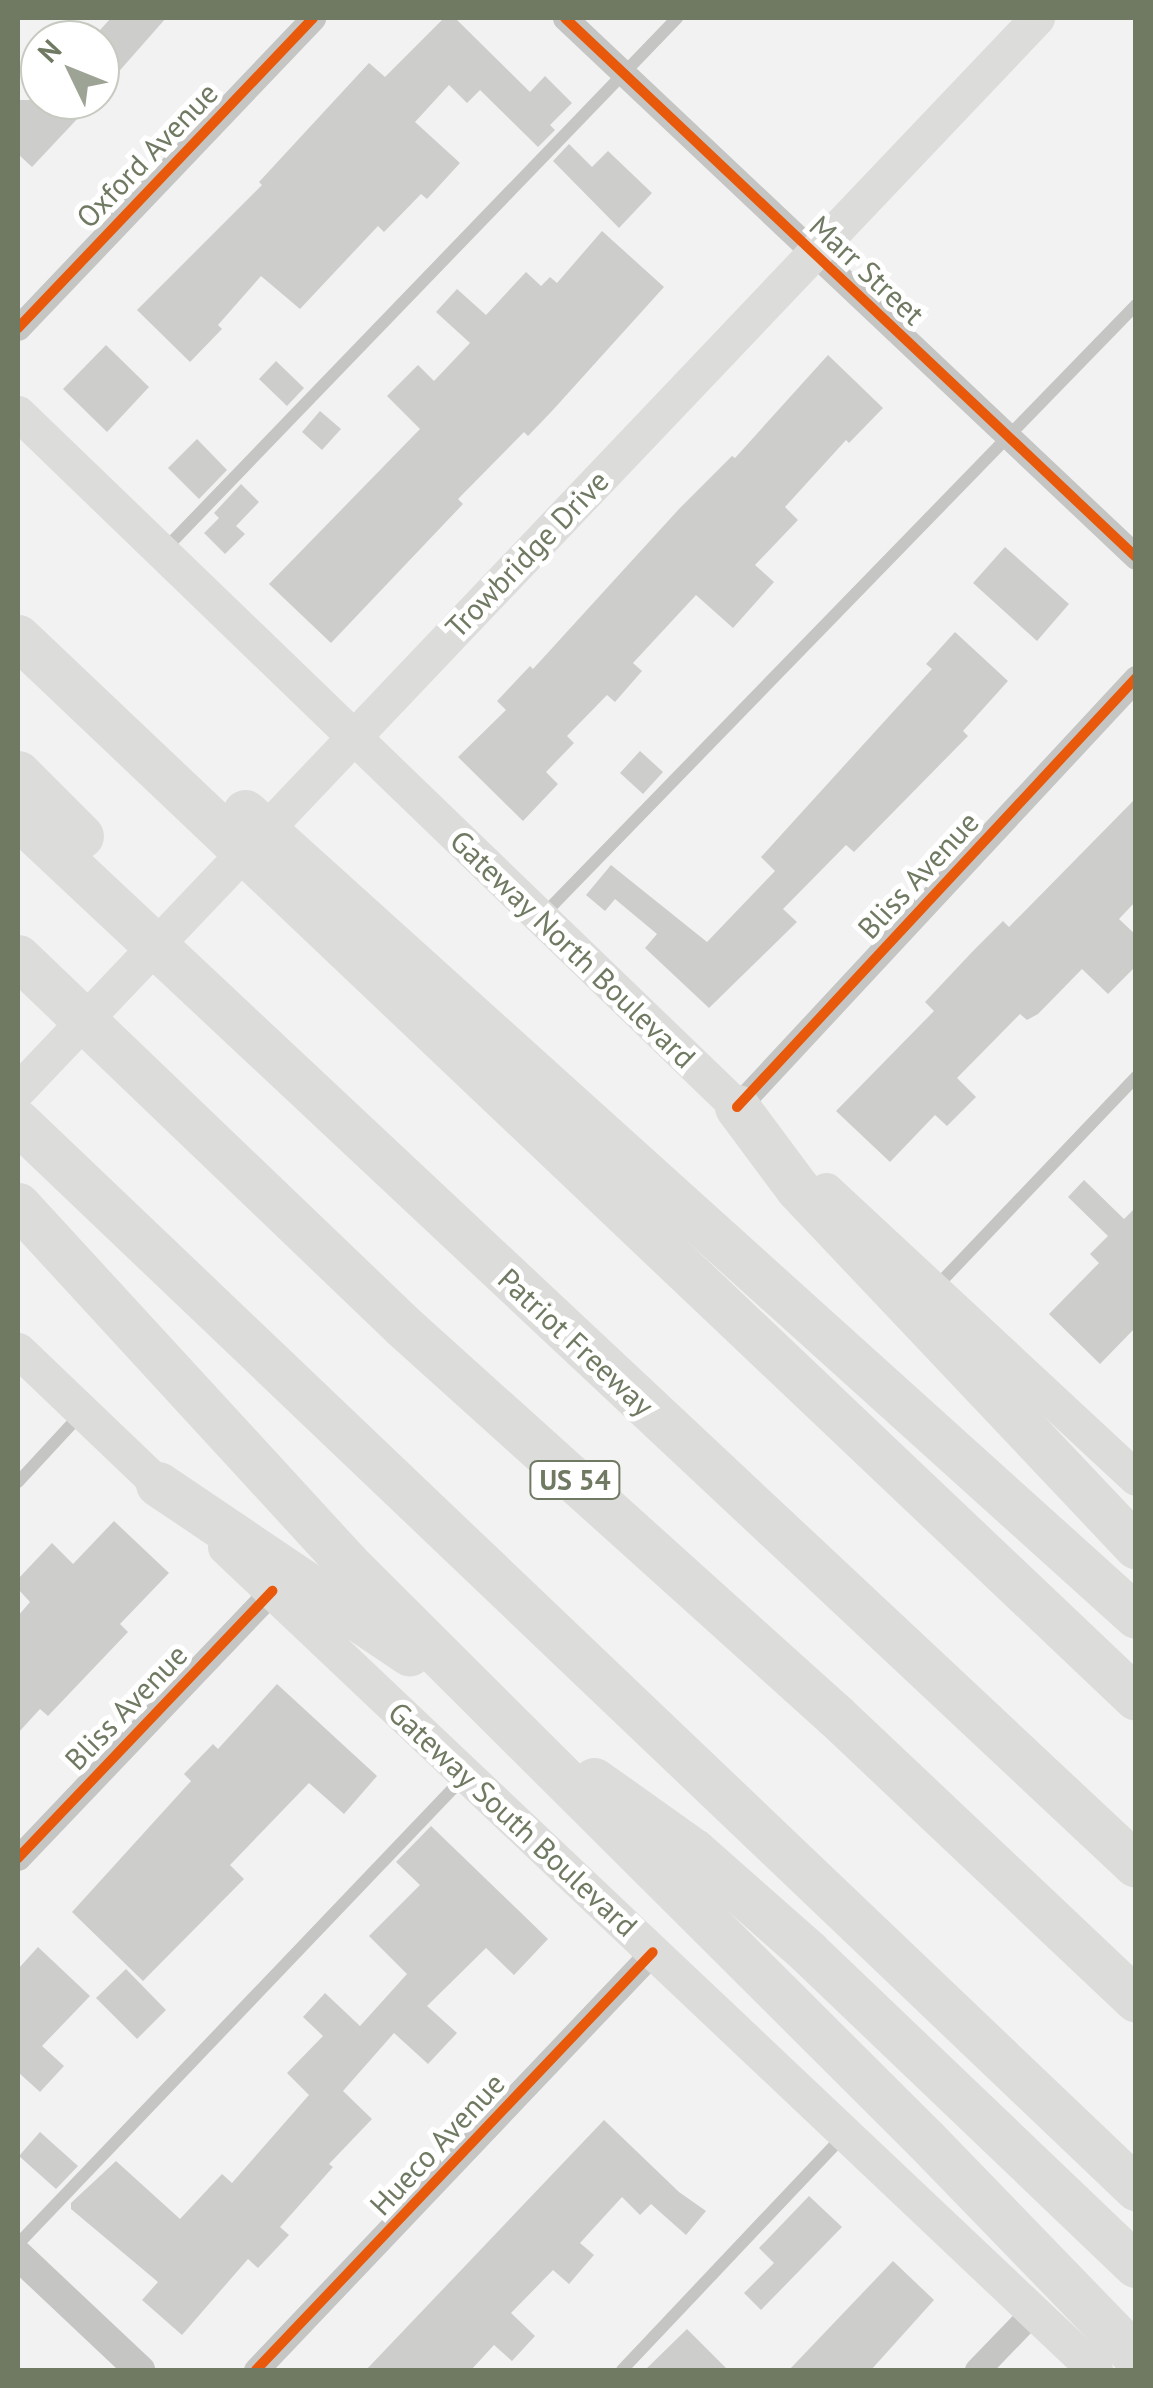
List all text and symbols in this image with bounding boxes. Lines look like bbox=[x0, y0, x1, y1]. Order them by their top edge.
north arrow bbox=[20, 20, 120, 120]
text: N bbox=[29, 31, 69, 70]
street label: Oxford Avenue bbox=[69, 75, 225, 235]
street label: Marr Street bbox=[802, 208, 932, 332]
street label: Trowbridge Drive bbox=[438, 463, 616, 645]
street label: Bliss Avenue bbox=[850, 804, 986, 946]
street label: Gateway North Boulevard bbox=[443, 822, 703, 1076]
street label: Patriot Freeway bbox=[491, 1261, 661, 1423]
road number: US 54 bbox=[528, 1457, 622, 1503]
street label: Bliss Avenue bbox=[57, 1636, 195, 1778]
street label: Gateway South Boulevard bbox=[381, 1694, 645, 1944]
street label: Hueco Avenue bbox=[362, 2065, 512, 2223]

